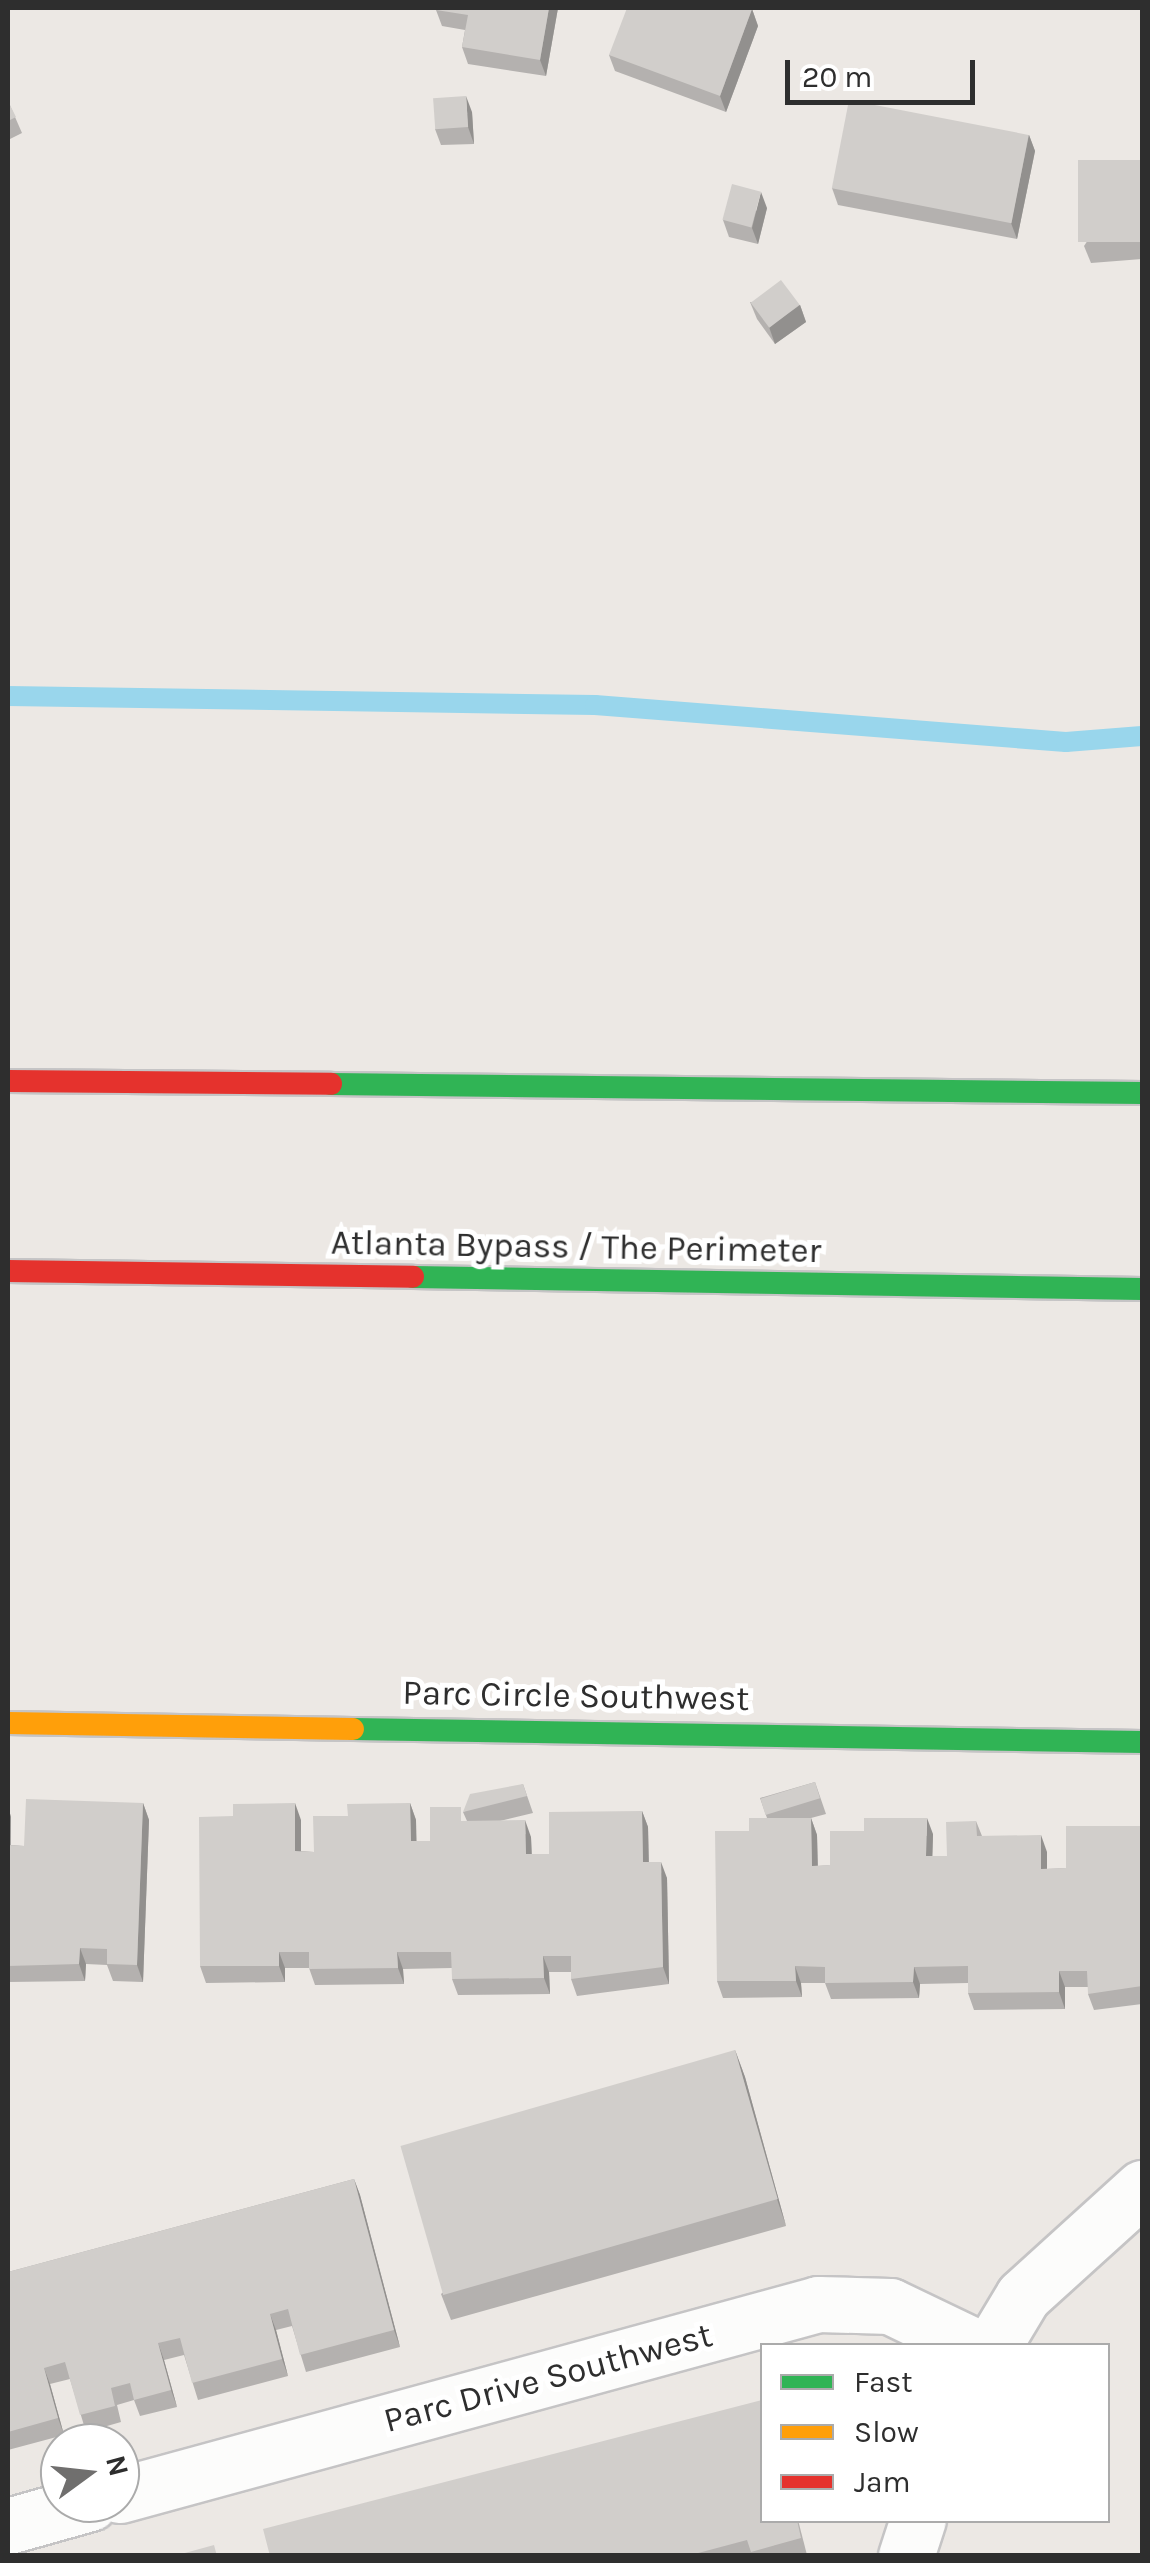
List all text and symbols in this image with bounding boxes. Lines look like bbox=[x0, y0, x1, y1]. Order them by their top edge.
scale bar bbox=[790, 40, 980, 102]
text: 20 m bbox=[802, 59, 872, 95]
street label: Atlanta Bypass / The Perimeter bbox=[331, 1222, 821, 1272]
street label: Parc Circle Southwest bbox=[402, 1672, 750, 1720]
street label: Parc Drive Southwest bbox=[379, 2314, 717, 2442]
legend bbox=[760, 2343, 1110, 2523]
text: Fast bbox=[854, 2364, 913, 2400]
text: Slow bbox=[854, 2414, 919, 2450]
north arrow bbox=[40, 2423, 140, 2523]
text: N bbox=[99, 2452, 136, 2480]
text: Jam bbox=[854, 2464, 911, 2500]

